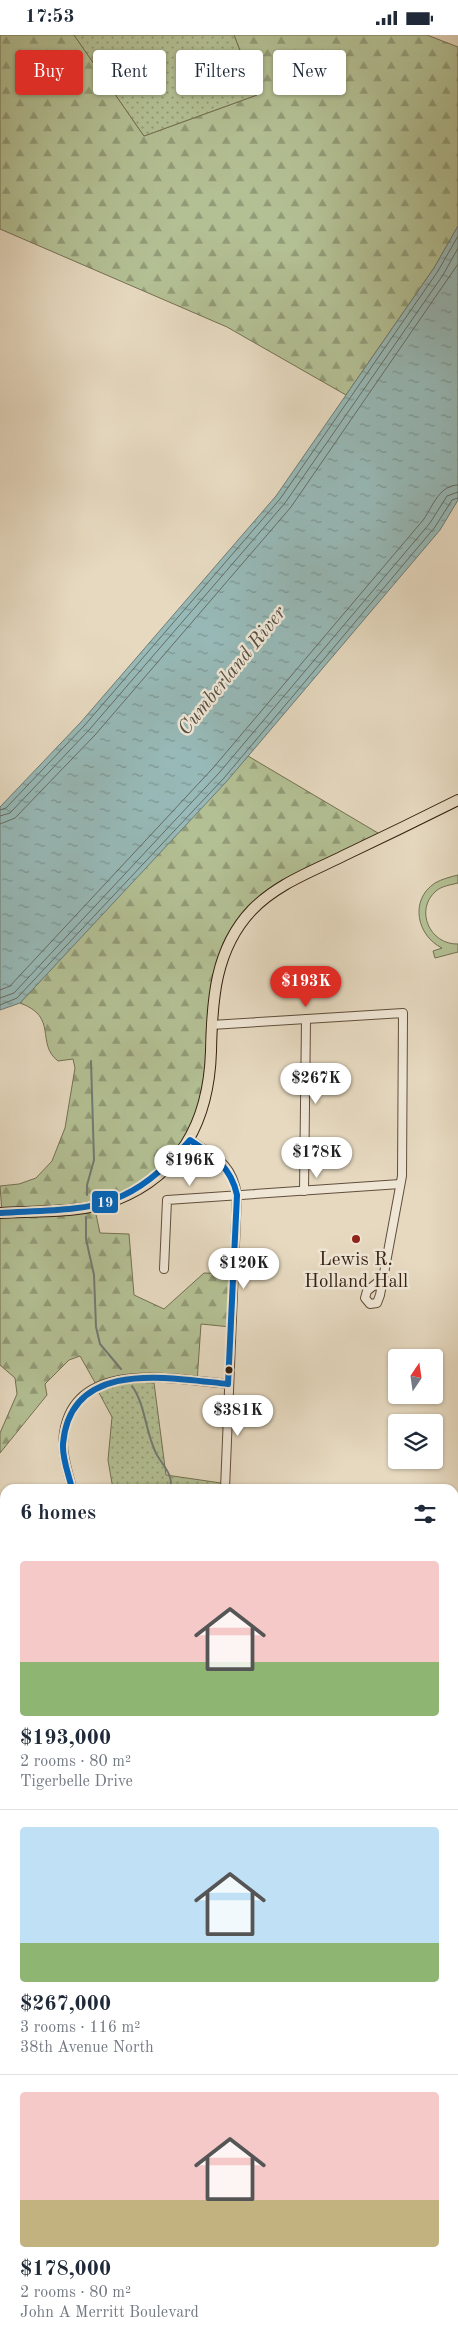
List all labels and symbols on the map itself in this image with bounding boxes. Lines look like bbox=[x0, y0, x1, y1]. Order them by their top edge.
water label: Cumberland River bbox=[175, 603, 291, 739]
pin: $193K bbox=[271, 965, 341, 1008]
pin: $267K bbox=[281, 1063, 351, 1105]
pin: $178K bbox=[282, 1137, 352, 1179]
pin: $196K bbox=[155, 1145, 225, 1187]
line badge: 19 bbox=[91, 1190, 119, 1214]
text: 19 bbox=[97, 1196, 113, 1210]
marker: Lewis R. Holland Hall bbox=[350, 1233, 362, 1245]
pin: $120K bbox=[209, 1247, 279, 1290]
place label: Lewis R. Holland Hall bbox=[304, 1251, 408, 1292]
north arrow bbox=[388, 1349, 442, 1404]
unlabelled marker bbox=[224, 1365, 234, 1375]
pin: $381K bbox=[203, 1395, 273, 1437]

